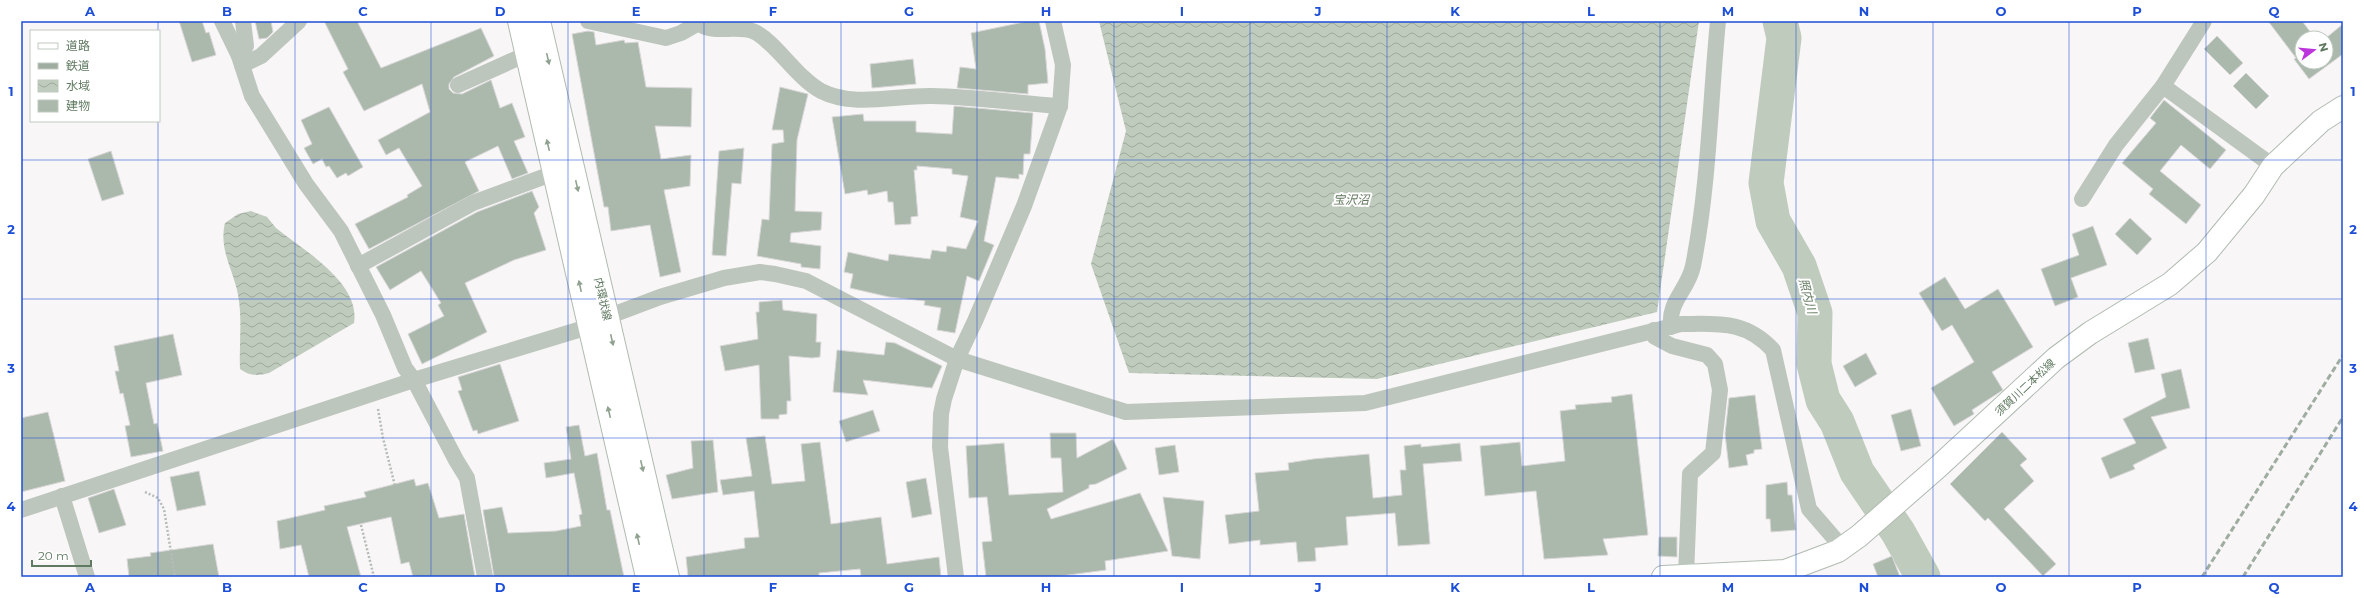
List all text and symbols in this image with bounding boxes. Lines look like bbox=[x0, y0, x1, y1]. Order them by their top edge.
text: A bbox=[84, 3, 96, 19]
text: B bbox=[222, 3, 232, 19]
text: C bbox=[358, 3, 368, 19]
text: D bbox=[495, 3, 506, 19]
text: E bbox=[632, 3, 641, 19]
text: F bbox=[769, 3, 777, 19]
text: G bbox=[904, 3, 914, 19]
text: H bbox=[1041, 3, 1051, 19]
text: I bbox=[1180, 3, 1184, 19]
text: J bbox=[1313, 3, 1322, 19]
text: K bbox=[1450, 3, 1460, 19]
text: L bbox=[1587, 3, 1595, 19]
text: M bbox=[1722, 3, 1734, 19]
text: N bbox=[1859, 3, 1869, 19]
text: O bbox=[1996, 3, 2007, 19]
text: P bbox=[2132, 3, 2142, 19]
text: Q bbox=[2269, 3, 2280, 19]
legend bbox=[30, 30, 160, 122]
north arrow bbox=[2294, 30, 2334, 70]
text: 道路 bbox=[66, 38, 90, 53]
text: N bbox=[2316, 41, 2332, 53]
one-way arrow bbox=[545, 53, 551, 65]
text: 鉄道 bbox=[66, 58, 90, 73]
text: 水域 bbox=[66, 78, 90, 93]
text: 1 bbox=[8, 83, 14, 99]
text: 1 bbox=[2350, 83, 2356, 99]
text: 建物 bbox=[66, 98, 90, 113]
one-way arrow bbox=[544, 139, 550, 151]
one-way arrow bbox=[574, 180, 580, 192]
water label: 宝沢沼 bbox=[1333, 192, 1371, 207]
text: 2 bbox=[7, 221, 15, 237]
text: 2 bbox=[2349, 221, 2357, 237]
street label: 内環状線 bbox=[591, 276, 615, 322]
water label: 照内川 bbox=[1796, 277, 1820, 317]
one-way arrow bbox=[576, 280, 582, 292]
one-way arrow bbox=[609, 334, 615, 346]
street label: 須賀川二本松線 bbox=[1992, 356, 2058, 418]
text: 3 bbox=[6, 360, 15, 376]
text: 3 bbox=[2348, 360, 2357, 376]
one-way arrow bbox=[605, 406, 611, 419]
one-way arrow bbox=[639, 460, 645, 473]
text: 4 bbox=[7, 498, 16, 514]
text: 4 bbox=[2349, 498, 2358, 514]
one-way arrow bbox=[635, 533, 641, 545]
scale bar bbox=[32, 542, 91, 568]
text: 20 m bbox=[38, 548, 69, 563]
text: A bbox=[84, 579, 96, 595]
text: B bbox=[222, 579, 232, 595]
text: C bbox=[358, 579, 368, 595]
text: D bbox=[495, 579, 506, 595]
text: E bbox=[632, 579, 641, 595]
text: F bbox=[769, 579, 777, 595]
text: G bbox=[904, 579, 914, 595]
text: H bbox=[1041, 579, 1051, 595]
text: I bbox=[1180, 579, 1184, 595]
text: J bbox=[1313, 579, 1322, 595]
text: K bbox=[1450, 579, 1460, 595]
text: L bbox=[1587, 579, 1595, 595]
text: M bbox=[1722, 579, 1734, 595]
text: N bbox=[1859, 579, 1869, 595]
text: O bbox=[1996, 579, 2007, 595]
text: P bbox=[2132, 579, 2142, 595]
text: Q bbox=[2269, 579, 2280, 595]

